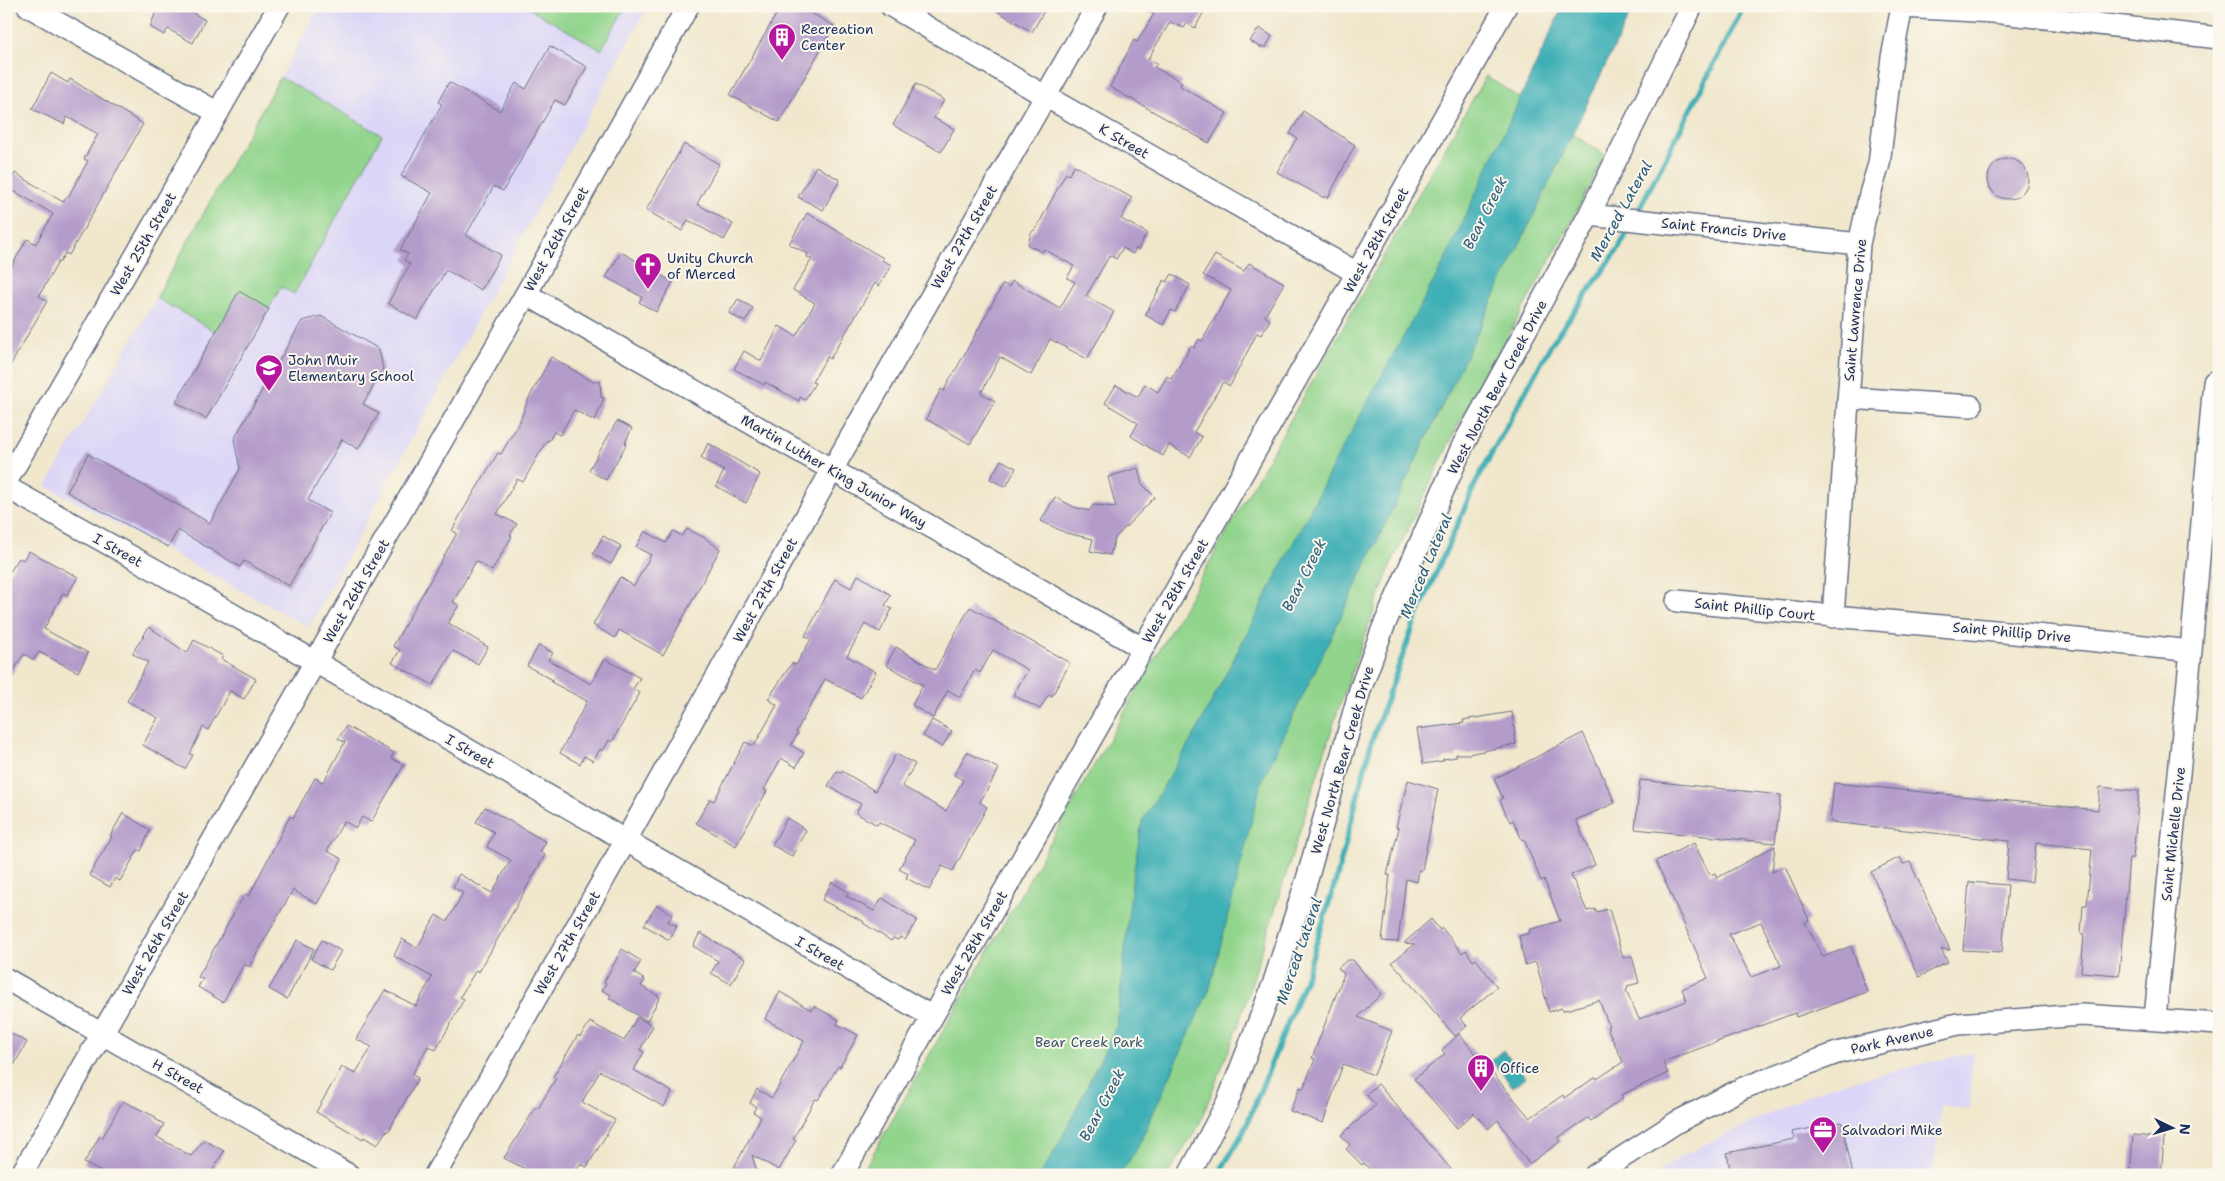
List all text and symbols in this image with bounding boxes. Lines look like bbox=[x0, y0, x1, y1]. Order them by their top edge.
place label: Recreation Center bbox=[801, 20, 874, 54]
building icon: Recreation Center bbox=[767, 22, 797, 61]
street label: K Street bbox=[1096, 119, 1152, 163]
water label: Merced Lateral bbox=[1585, 157, 1657, 265]
water label: Bear Creek bbox=[1458, 173, 1512, 253]
street label: West 27th Street bbox=[927, 182, 1001, 292]
street label: West 26th Street bbox=[520, 183, 592, 295]
street label: West 28th Street bbox=[1340, 184, 1412, 296]
street label: West 25th Street bbox=[106, 189, 180, 299]
street label: Saint Francis Drive bbox=[1660, 213, 1788, 245]
street label: Saint Lawrence Drive bbox=[1840, 238, 1870, 382]
place label: Unity Church of Merced bbox=[667, 249, 753, 283]
church icon: Unity Church of Merced bbox=[633, 251, 663, 290]
street label: West North Bear Creek Drive bbox=[1443, 297, 1551, 477]
place label: John Muir Elementary School bbox=[288, 351, 415, 385]
school or university icon: John Muir Elementary School bbox=[254, 353, 284, 392]
street label: Martin Luther King Junior Way bbox=[738, 410, 930, 532]
water label: Merced Lateral bbox=[1395, 510, 1457, 621]
street label: I Street bbox=[90, 529, 146, 571]
street label: West 27th Street bbox=[729, 534, 801, 646]
water label: Bear Creek bbox=[1277, 535, 1331, 615]
street label: West 26th Street bbox=[319, 536, 393, 646]
street label: West 28th Street bbox=[1138, 536, 1212, 646]
street label: Saint Phillip Court bbox=[1694, 594, 1816, 624]
street label: Saint Phillip Drive bbox=[1952, 618, 2072, 646]
street label: West North Bear Creek Drive bbox=[1306, 664, 1378, 856]
street label: I Street bbox=[442, 730, 498, 772]
street label: Saint Michelle Drive bbox=[2157, 766, 2189, 902]
street label: West 26th Street bbox=[118, 888, 192, 998]
street label: West 27th Street bbox=[530, 888, 604, 998]
street label: West 28th Street bbox=[937, 888, 1011, 998]
water label: Merced Lateral bbox=[1271, 895, 1327, 1007]
street label: I Street bbox=[792, 932, 848, 974]
street label: Park Avenue bbox=[1849, 1022, 1935, 1058]
park label: Bear Creek Park bbox=[1035, 1033, 1143, 1051]
building icon: Office bbox=[1466, 1053, 1496, 1092]
street label: H Street bbox=[149, 1055, 207, 1097]
place label: Office bbox=[1500, 1059, 1540, 1077]
water label: Bear Creek bbox=[1075, 1065, 1130, 1145]
north arrow bbox=[2148, 1104, 2198, 1154]
office icon: Salvadori Mike bbox=[1808, 1115, 1838, 1154]
place label: Salvadori Mike bbox=[1842, 1121, 1943, 1139]
text: N bbox=[2176, 1123, 2194, 1135]

